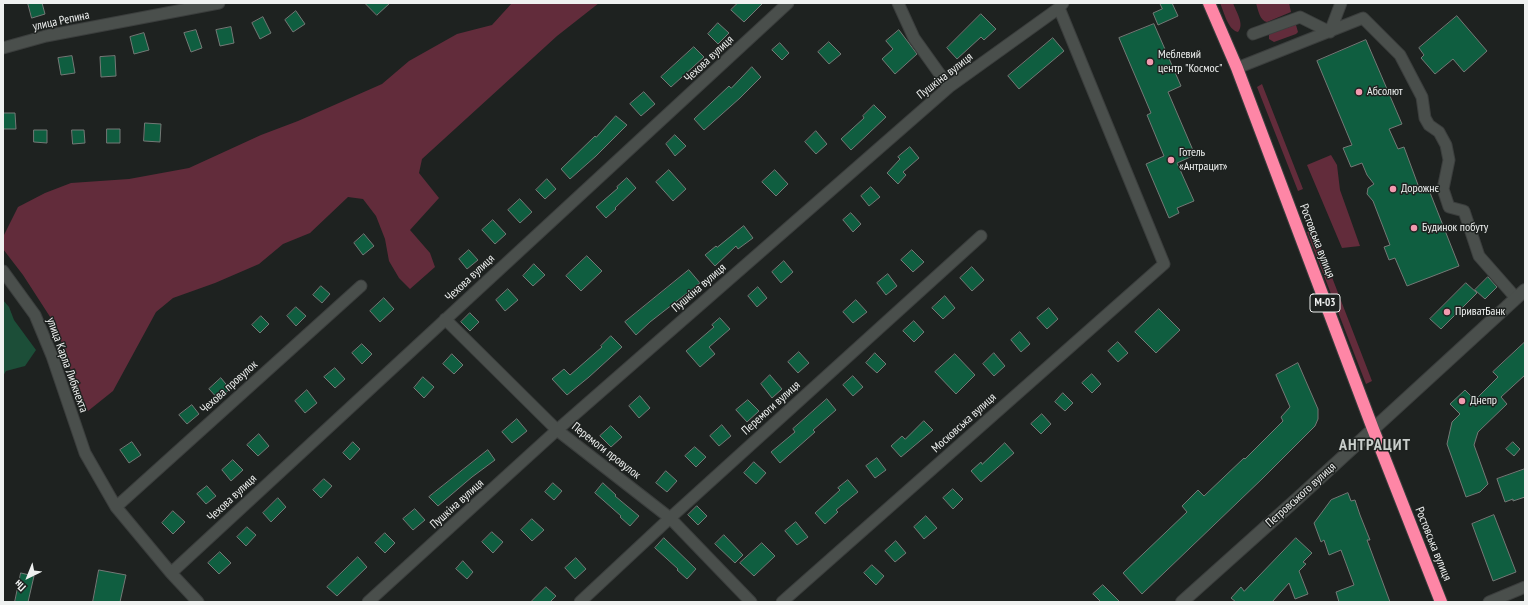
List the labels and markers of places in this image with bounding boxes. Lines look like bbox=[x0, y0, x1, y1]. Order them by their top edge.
place label: Меблевий центр "Космос" bbox=[1158, 48, 1222, 76]
marker: Меблевий центр "Космос" bbox=[1145, 57, 1155, 67]
place label: Абсолют bbox=[1367, 85, 1403, 99]
marker: Абсолют bbox=[1354, 87, 1364, 97]
place label: Готель «Антрацит» bbox=[1179, 146, 1227, 174]
marker: Готель «Антрацит» bbox=[1166, 155, 1176, 165]
place label: Дорожнє bbox=[1401, 182, 1439, 196]
marker: Дорожнє bbox=[1388, 184, 1398, 194]
place label: Будинок побуту bbox=[1422, 221, 1488, 235]
marker: Будинок побуту bbox=[1409, 223, 1419, 233]
place label: ПриватБанк bbox=[1455, 305, 1505, 319]
marker: ПриватБанк bbox=[1442, 307, 1452, 317]
place label: Днепр bbox=[1470, 394, 1497, 408]
marker: Днепр bbox=[1457, 396, 1467, 406]

